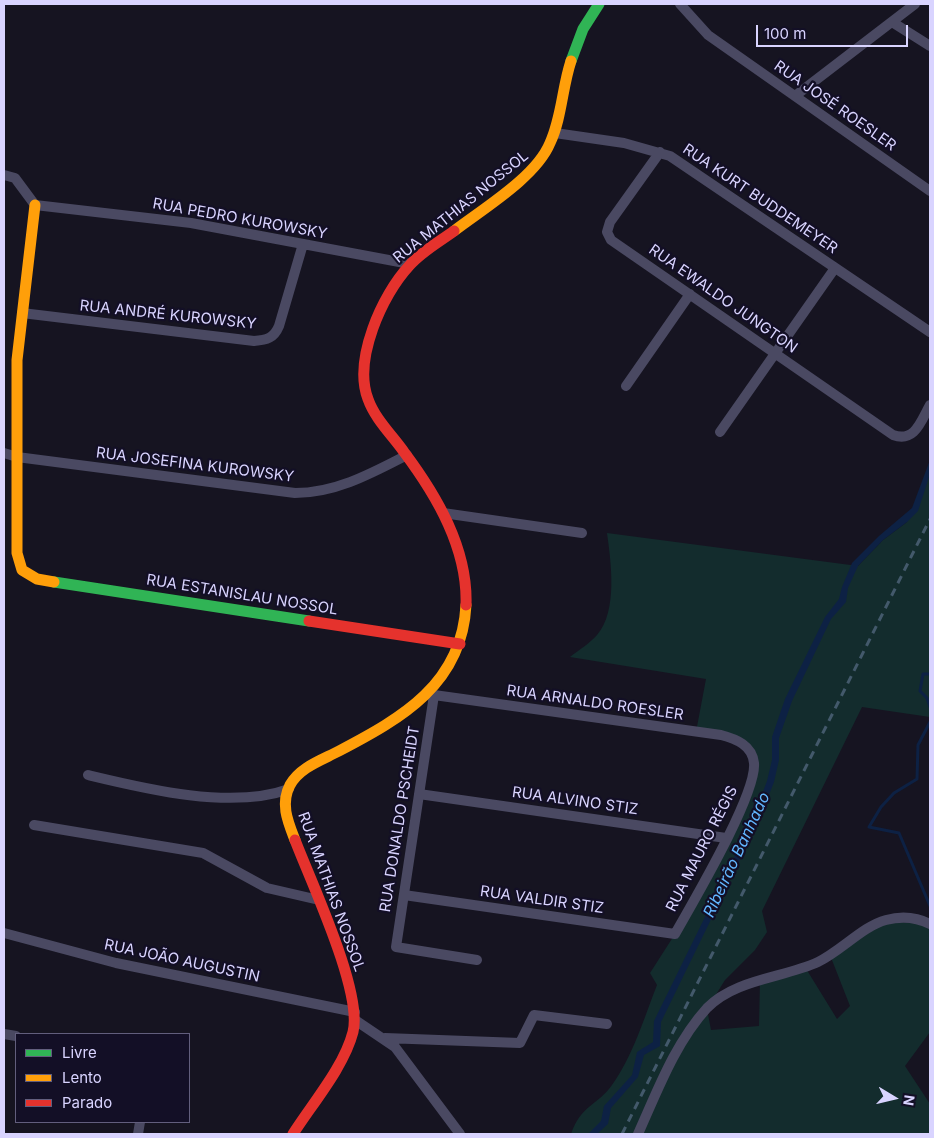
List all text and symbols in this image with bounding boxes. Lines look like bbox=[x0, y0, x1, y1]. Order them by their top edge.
scale bar bbox=[759, 15, 912, 47]
text: 100 m bbox=[764, 24, 806, 43]
street label: RUA JOSÉ ROESLER bbox=[770, 57, 900, 155]
street label: RUA KURT BUDDEMEYER bbox=[679, 140, 841, 258]
street label: RUA MATHIAS NOSSOL bbox=[390, 147, 532, 267]
street label: RUA PEDRO KUROWSKY bbox=[151, 195, 329, 243]
street label: RUA EWALDO JUNGTON bbox=[645, 241, 801, 357]
street label: RUA ANDRÉ KUROWSKY bbox=[79, 297, 257, 333]
street label: RUA JOSEFINA KUROWSKY bbox=[95, 444, 295, 486]
street label: RUA ESTANISLAU NOSSOL bbox=[145, 571, 339, 619]
street label: RUA ARNALDO ROESLER bbox=[505, 682, 685, 724]
street label: RUA DONALDO PSCHEIDT bbox=[376, 725, 424, 913]
street label: RUA ALVINO STIZ bbox=[511, 783, 639, 819]
street label: RUA MAURO RÉGIS bbox=[662, 783, 742, 915]
water label: Ribeirão Banhado bbox=[700, 790, 774, 920]
street label: RUA MATHIAS NOSSOL bbox=[294, 810, 368, 974]
street label: RUA VALDIR STIZ bbox=[479, 882, 605, 918]
street label: RUA JOÃO AUGUSTIN bbox=[103, 936, 261, 986]
legend bbox=[15, 1033, 190, 1123]
text: Livre bbox=[62, 1043, 97, 1062]
text: Lento bbox=[62, 1068, 102, 1087]
north arrow bbox=[869, 1073, 919, 1123]
text: Parado bbox=[62, 1093, 112, 1112]
text: N bbox=[900, 1094, 919, 1107]

